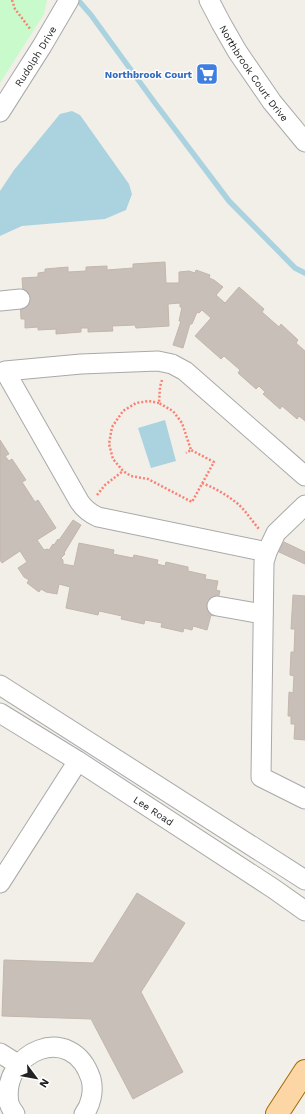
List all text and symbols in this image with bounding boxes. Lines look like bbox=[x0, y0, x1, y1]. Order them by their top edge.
street label: Northbrook Court Drive bbox=[218, 23, 291, 123]
street label: Rudolph Drive bbox=[12, 24, 58, 88]
supermarket icon: Northbrook Court bbox=[194, 61, 220, 87]
place label: Northbrook Court bbox=[105, 69, 193, 80]
street label: Lee Road bbox=[132, 793, 176, 827]
north arrow bbox=[16, 1058, 56, 1098]
text: N bbox=[36, 1076, 52, 1090]

